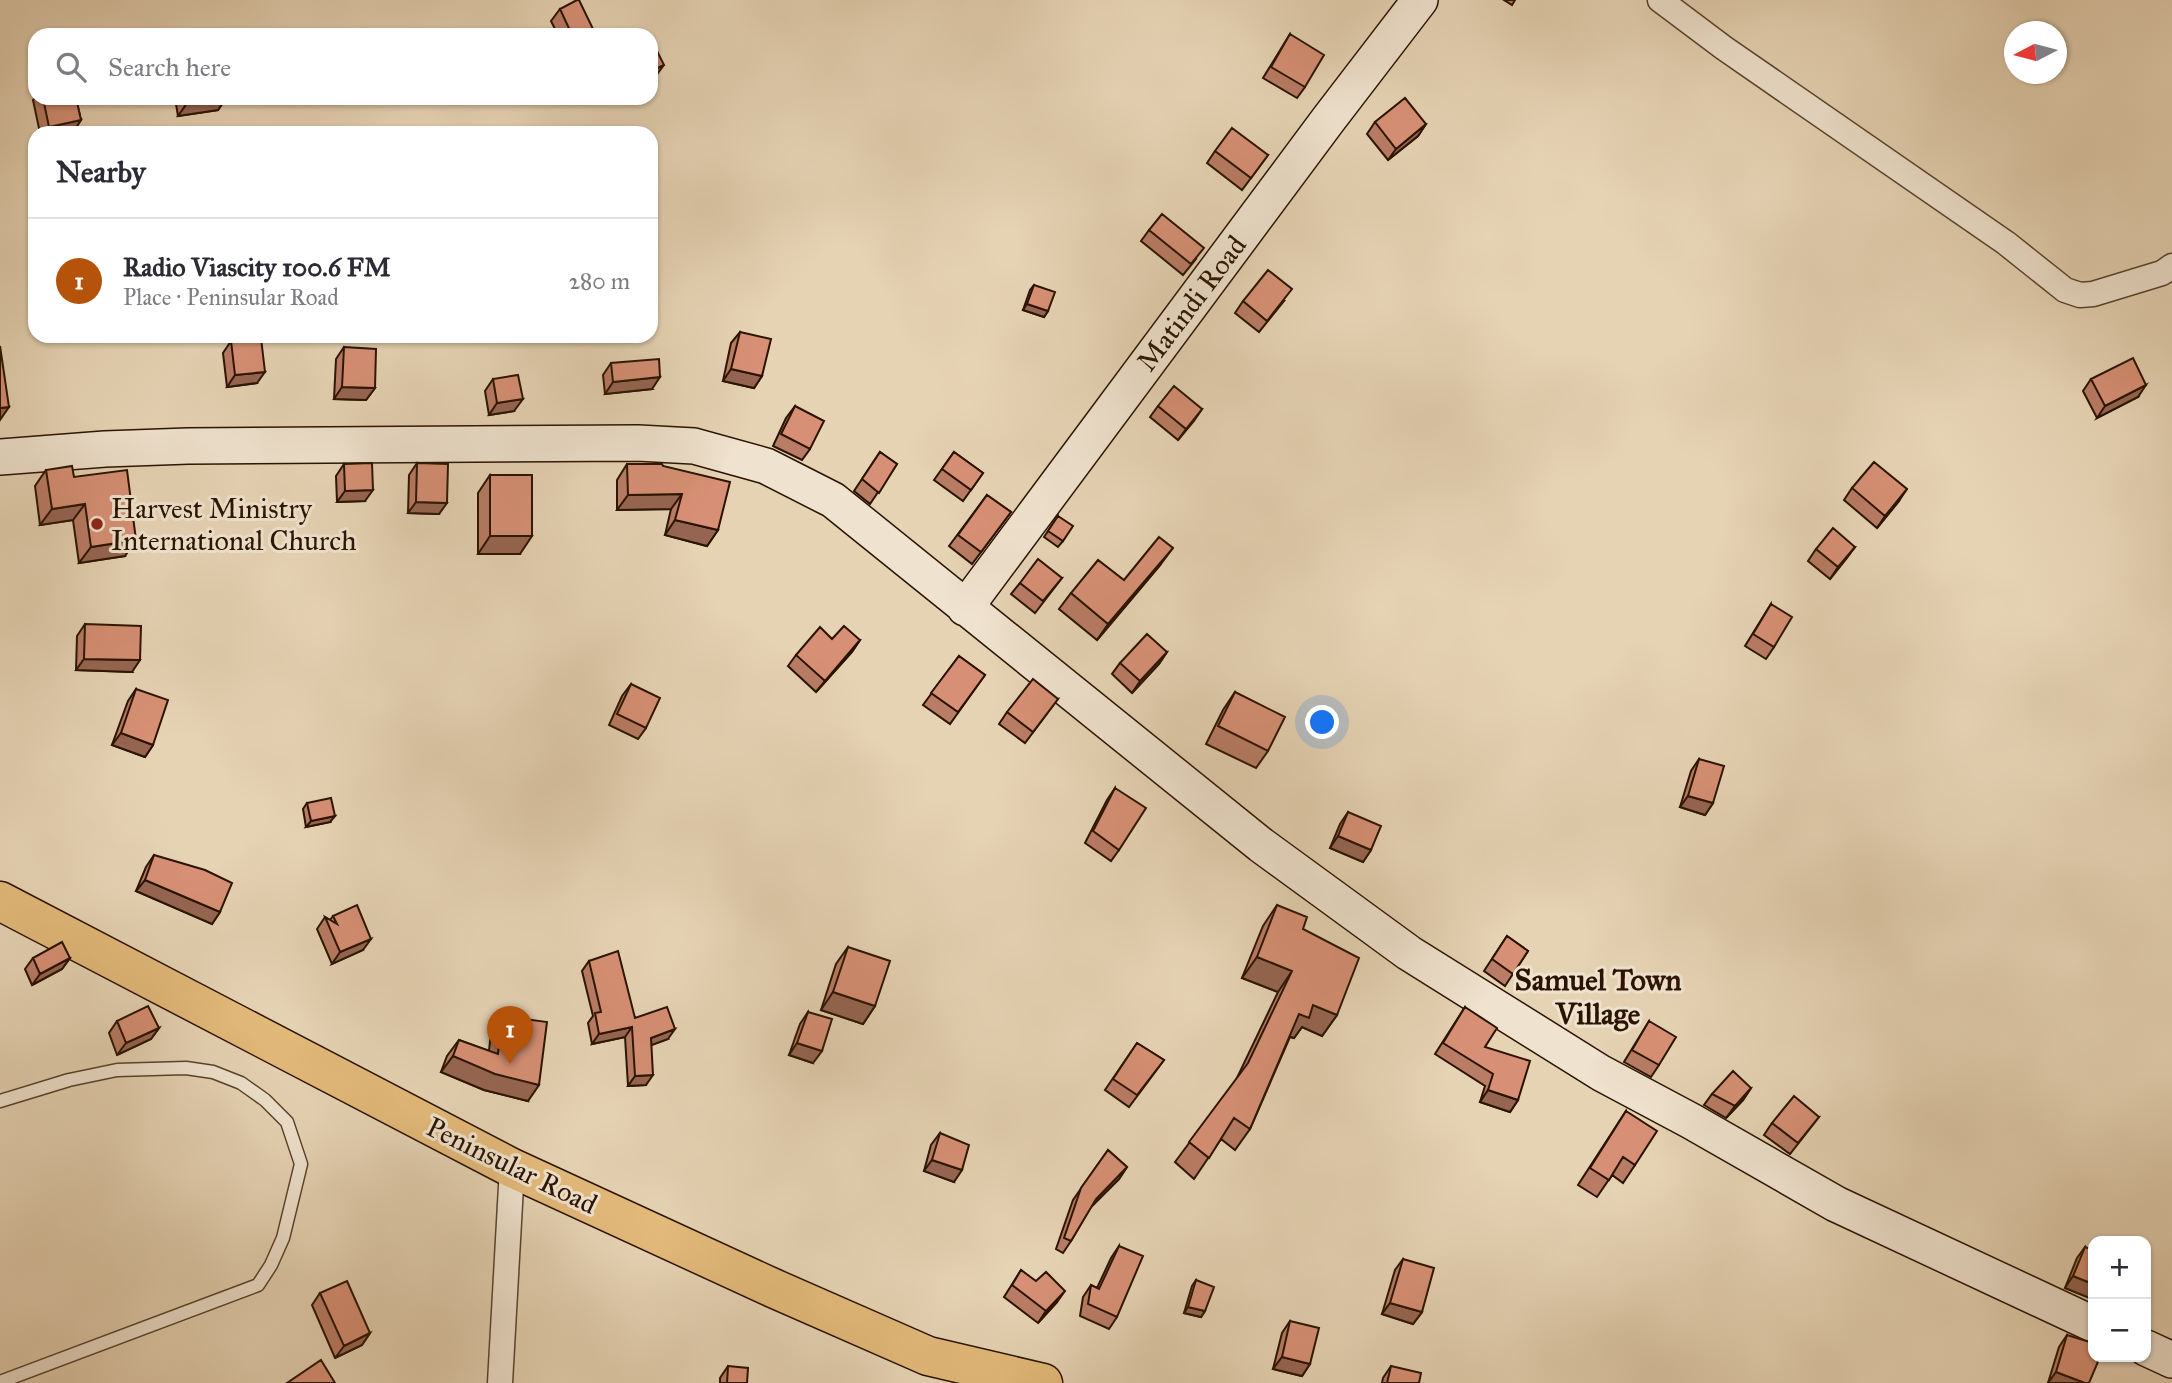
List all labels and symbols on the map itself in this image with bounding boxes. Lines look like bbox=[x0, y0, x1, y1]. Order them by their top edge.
north arrow bbox=[2004, 21, 2067, 84]
street label: Matindi Road bbox=[1129, 229, 1254, 378]
place label: Harvest Ministry International Church bbox=[111, 491, 357, 558]
marker: Harvest Ministry International Church bbox=[89, 516, 105, 532]
your location bbox=[1305, 705, 1339, 739]
district label: Samuel Town Village bbox=[1514, 962, 1682, 1032]
pin: 1 bbox=[487, 1006, 533, 1064]
street label: Peninsular Road bbox=[421, 1109, 603, 1222]

